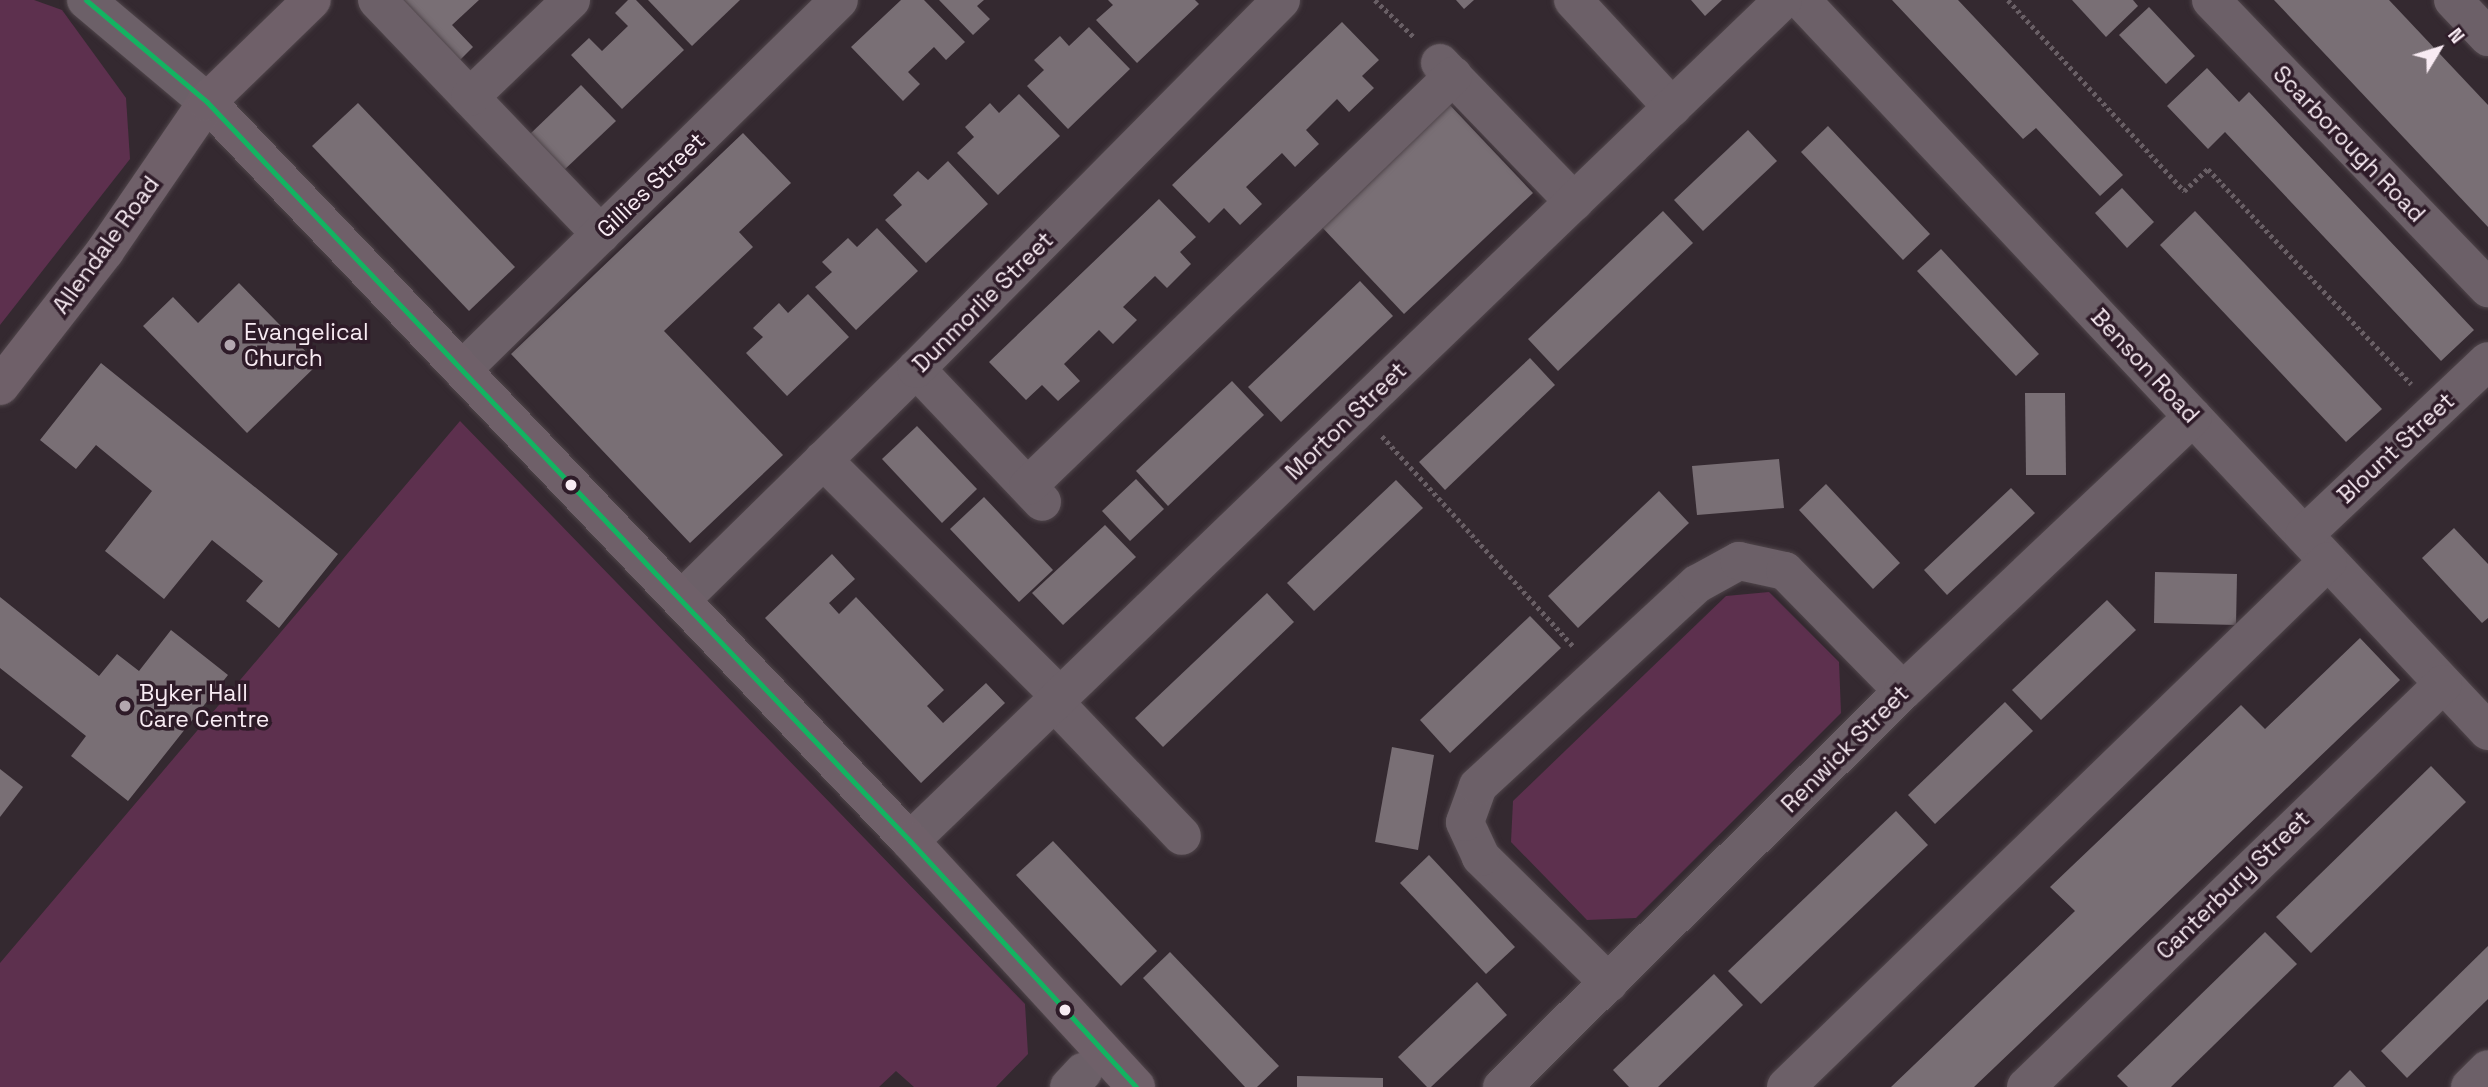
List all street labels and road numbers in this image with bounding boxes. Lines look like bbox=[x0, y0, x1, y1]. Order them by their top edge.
street label: Scarborough Road bbox=[2267, 60, 2431, 228]
street label: Gillies Street bbox=[591, 127, 711, 243]
street label: Allendale Road bbox=[47, 171, 165, 319]
street label: Dunmorlie Street bbox=[907, 226, 1059, 378]
street label: Benson Road bbox=[2085, 303, 2205, 429]
street label: Morton Street bbox=[1280, 356, 1412, 486]
street label: Blount Street bbox=[2332, 387, 2460, 509]
street label: Renwick Street bbox=[1776, 680, 1914, 818]
street label: Canterbury Street bbox=[2151, 805, 2315, 965]

